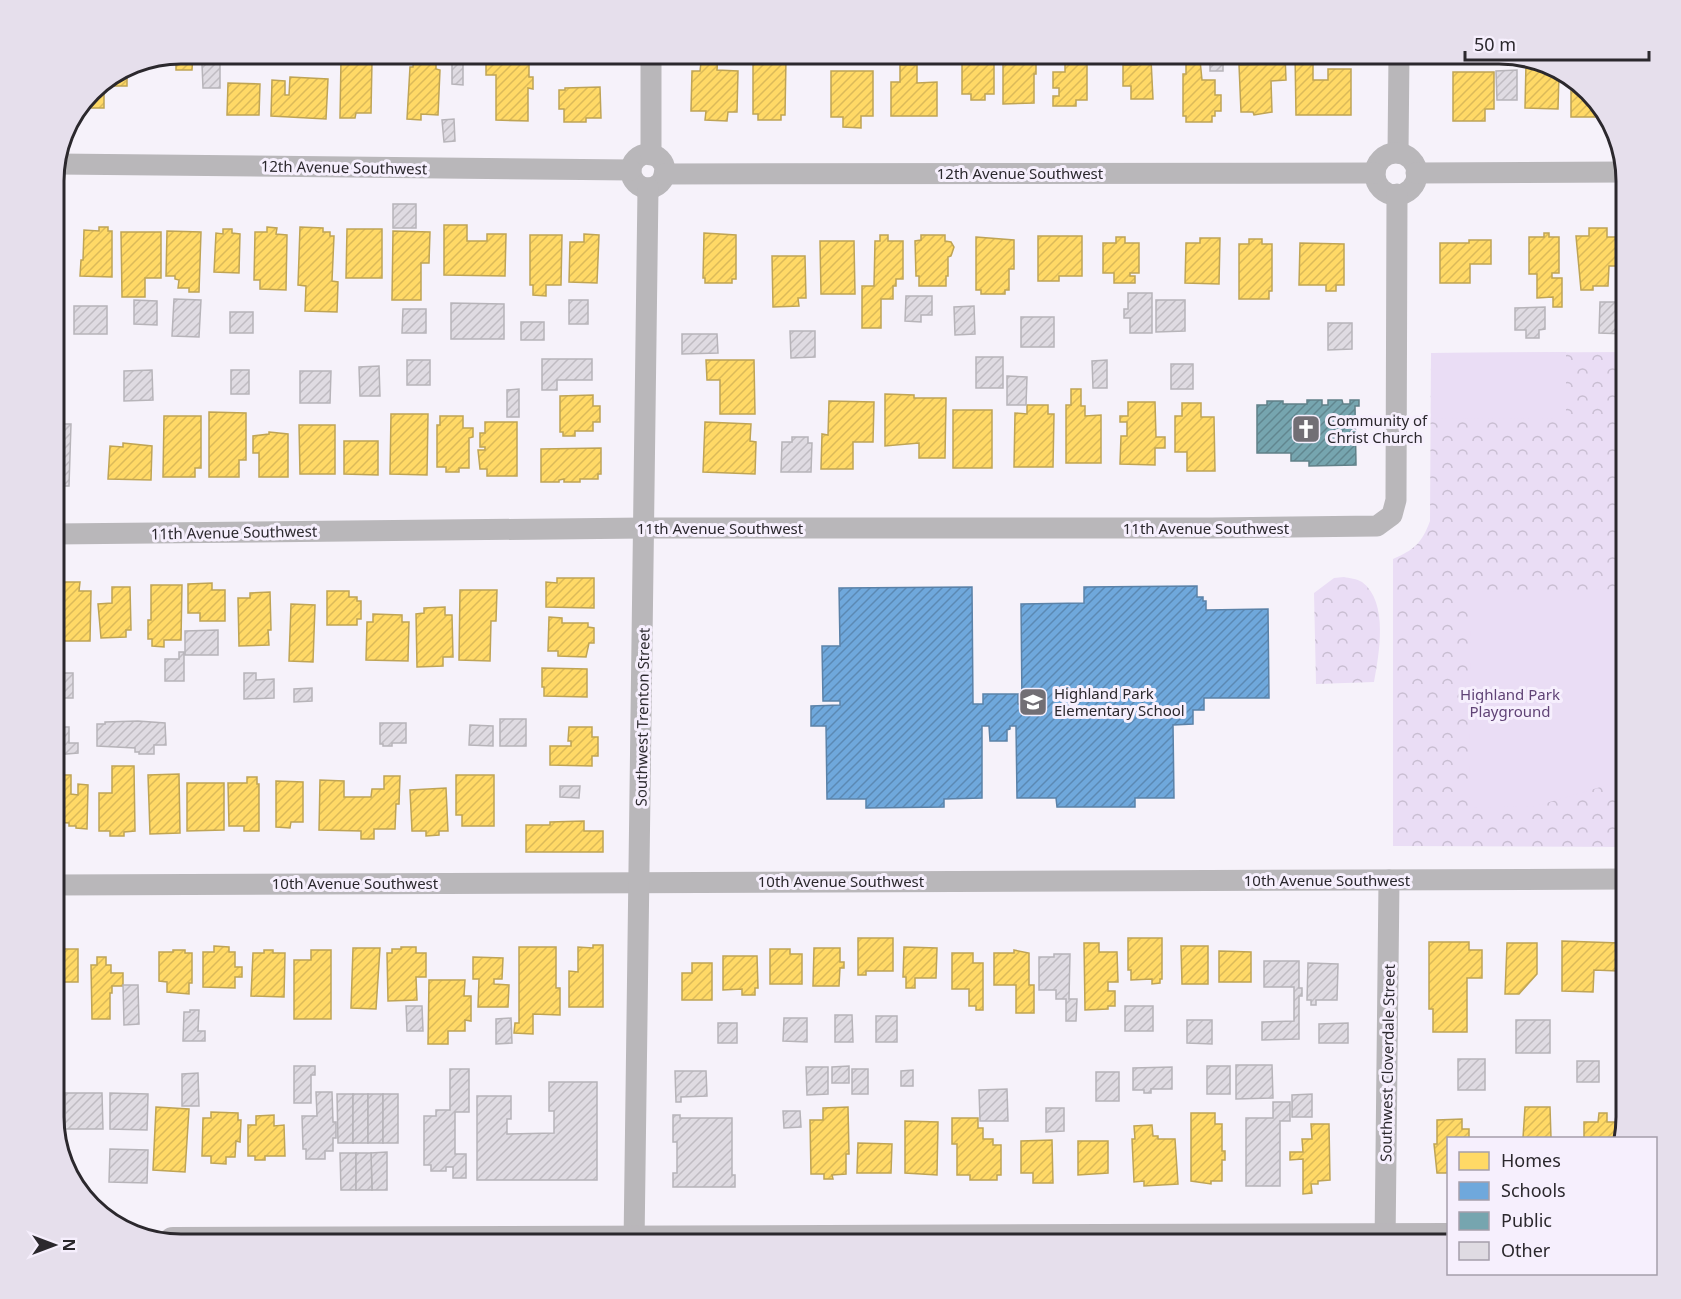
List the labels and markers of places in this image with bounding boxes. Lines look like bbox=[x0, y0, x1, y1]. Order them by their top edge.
place label: Community of Christ Church bbox=[1327, 410, 1428, 447]
church icon: Community of Christ Church bbox=[1290, 413, 1322, 445]
place label: Highland Park Elementary School bbox=[1054, 683, 1185, 720]
school or university icon: Highland Park Elementary School bbox=[1017, 686, 1049, 718]

